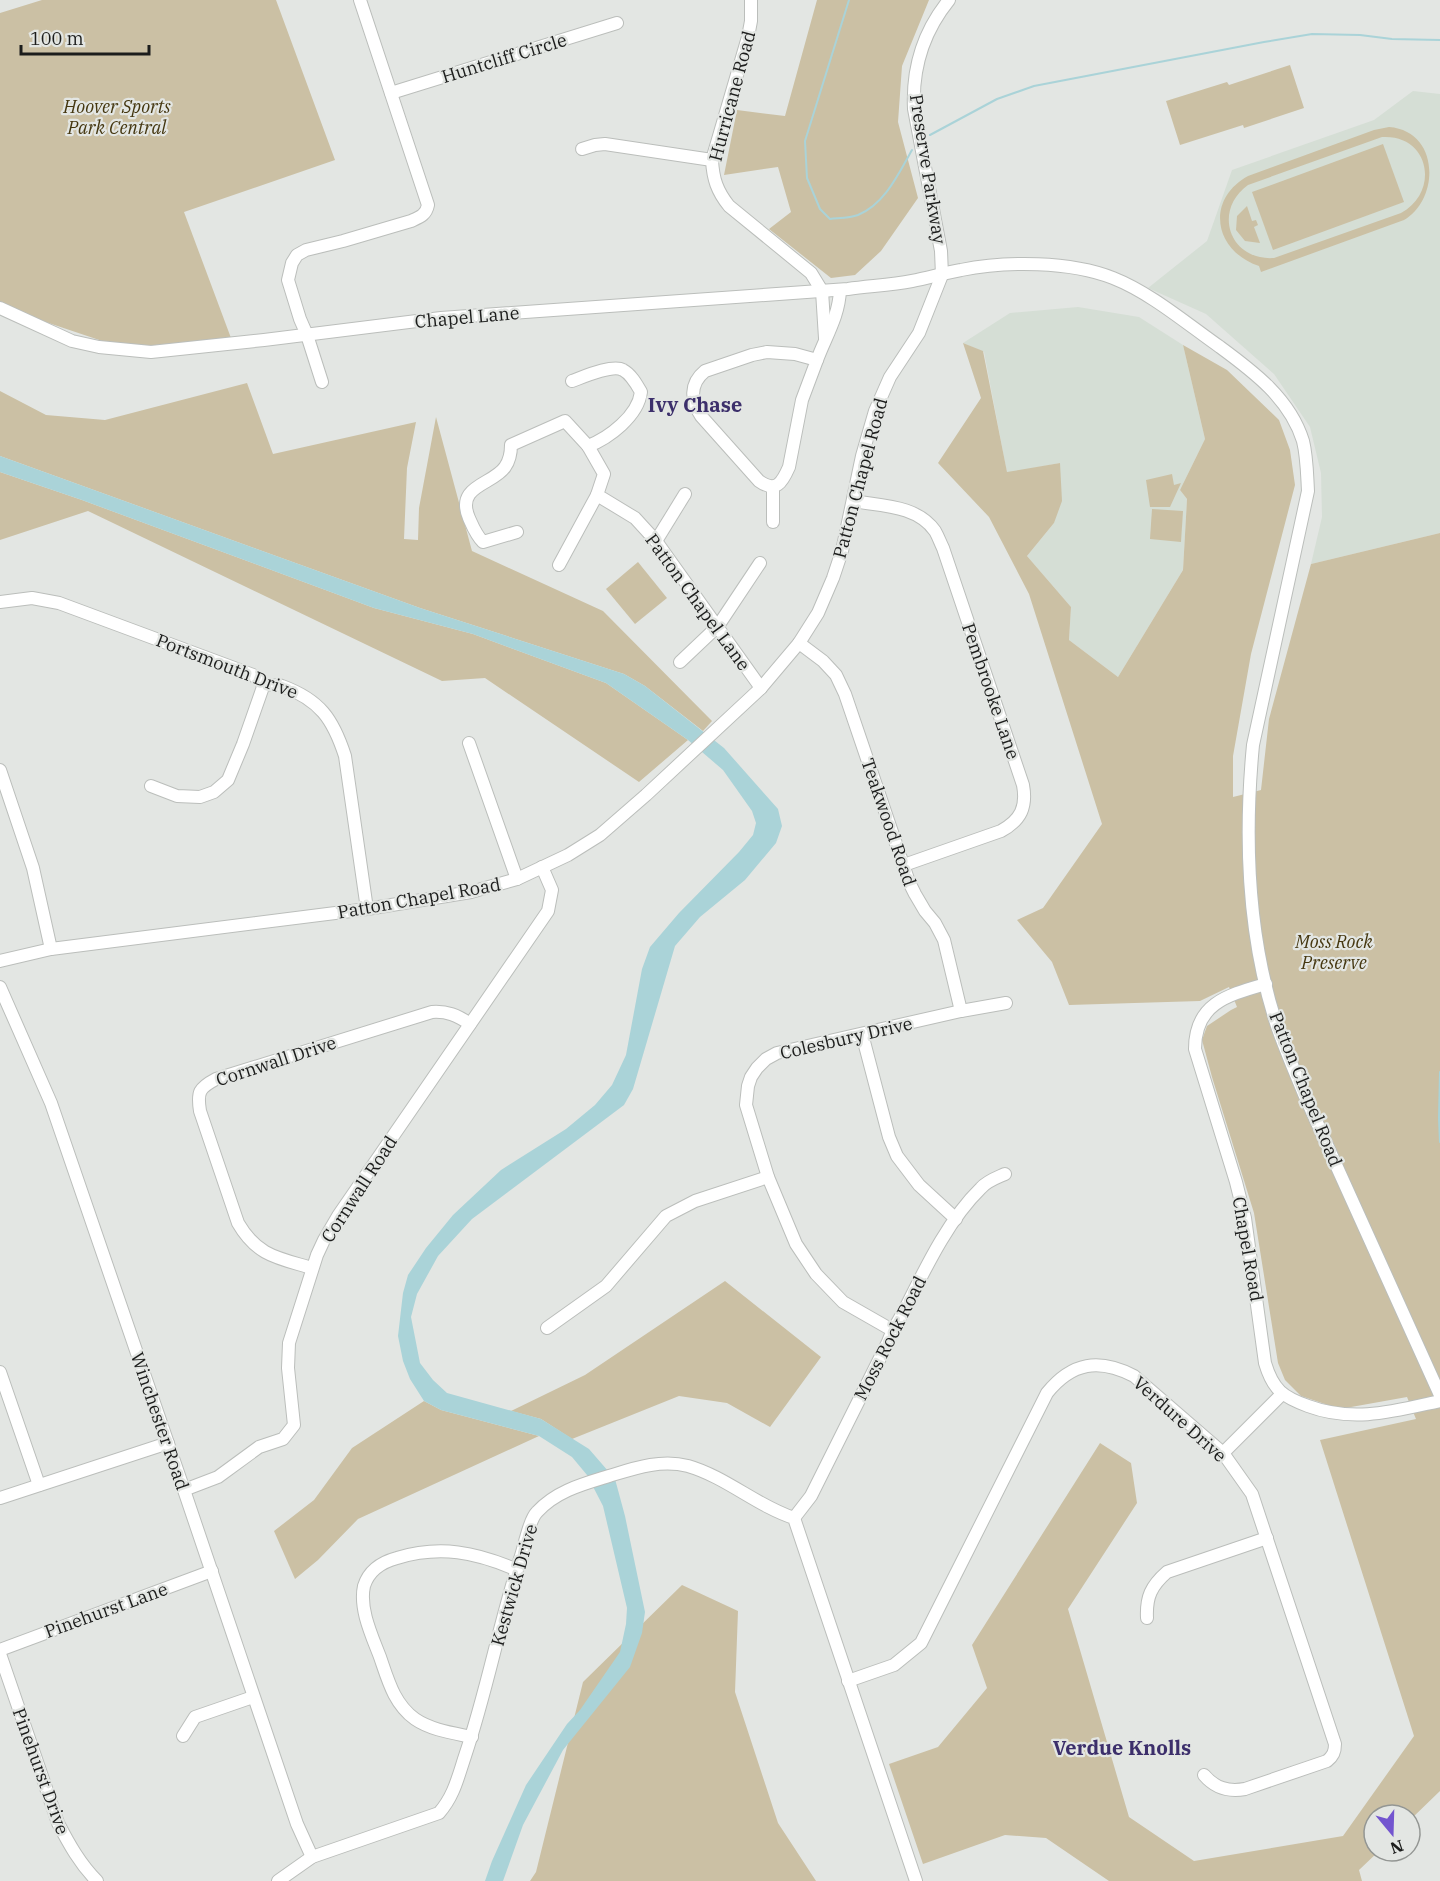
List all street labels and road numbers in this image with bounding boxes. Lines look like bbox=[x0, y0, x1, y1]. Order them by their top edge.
street label: Huntcliff Circle bbox=[439, 28, 569, 88]
street label: Hurricane Road bbox=[704, 28, 760, 164]
street label: Preserve Parkway bbox=[905, 92, 951, 246]
street label: Chapel Lane bbox=[414, 301, 520, 333]
street label: Patton Chapel Road bbox=[828, 395, 892, 561]
street label: Patton Chapel Lane bbox=[641, 529, 755, 675]
street label: Pembrooke Lane bbox=[957, 620, 1025, 762]
street label: Portsmouth Drive bbox=[153, 628, 301, 704]
street label: Teakwood Road bbox=[856, 755, 922, 889]
street label: Patton Chapel Road bbox=[336, 872, 502, 924]
street label: Patton Chapel Road bbox=[1264, 1008, 1348, 1170]
street label: Colesbury Drive bbox=[778, 1012, 914, 1064]
street label: Cornwall Drive bbox=[213, 1031, 339, 1091]
street label: Cornwall Road bbox=[316, 1131, 402, 1247]
street label: Chapel Road bbox=[1227, 1195, 1269, 1303]
street label: Moss Rock Road bbox=[849, 1272, 931, 1404]
street label: Winchester Road bbox=[126, 1349, 194, 1493]
street label: Verdure Drive bbox=[1128, 1371, 1232, 1467]
street label: Kestwick Drive bbox=[486, 1521, 542, 1649]
street label: Pinehurst Lane bbox=[41, 1577, 171, 1643]
street label: Pinehurst Drive bbox=[7, 1705, 75, 1837]

